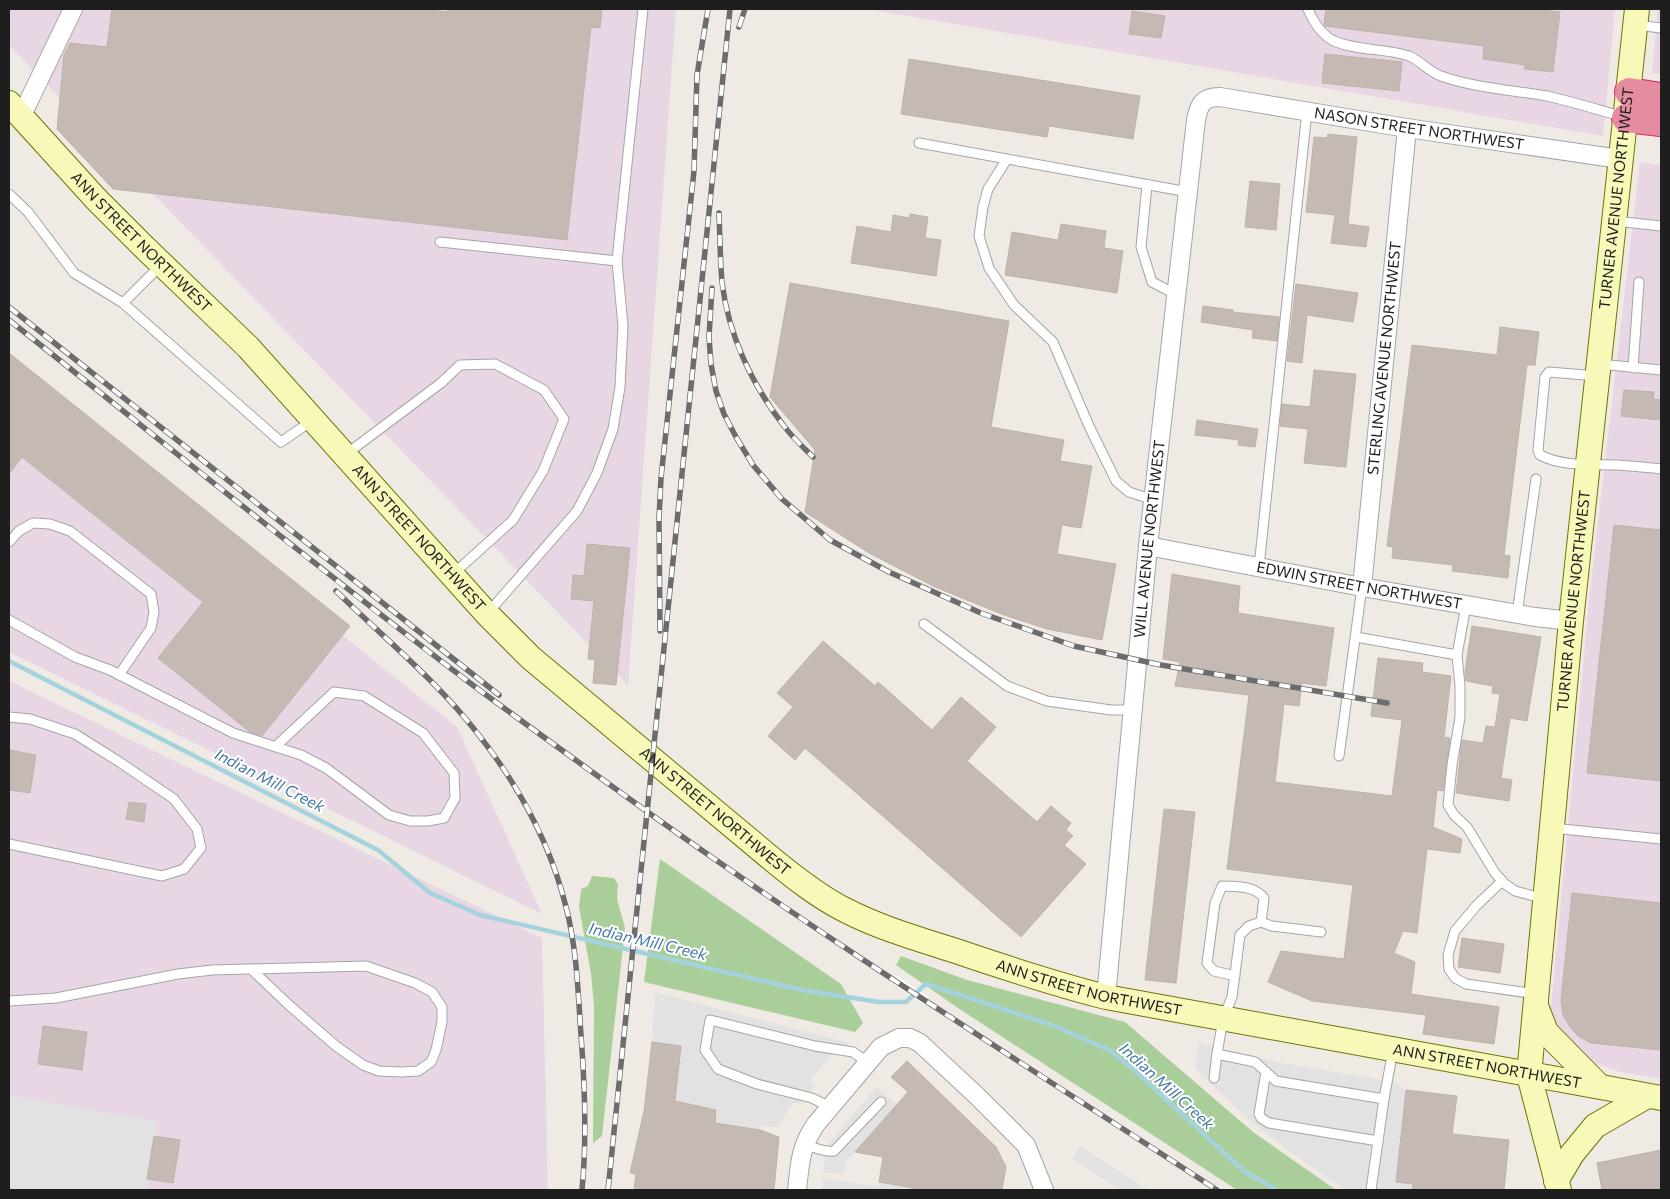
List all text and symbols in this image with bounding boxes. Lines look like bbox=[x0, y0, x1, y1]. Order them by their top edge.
street label: TURNER AVENUE NORTHWEST bbox=[1595, 86, 1637, 310]
street label: NASON STREET NORTHWEST bbox=[1313, 103, 1526, 153]
street label: ANN STREET NORTHWEST bbox=[68, 168, 216, 315]
street label: STERLING AVENUE NORTHWEST bbox=[1363, 240, 1404, 476]
street label: WILL AVENUE NORTHWEST bbox=[1129, 439, 1168, 639]
street label: ANN STREET NORTHWEST bbox=[349, 460, 490, 615]
street label: TURNER AVENUE NORTHWEST bbox=[1553, 489, 1593, 713]
street label: EDWIN STREET NORTHWEST bbox=[1255, 557, 1464, 612]
street label: ANN STREET NORTHWEST bbox=[637, 743, 795, 879]
water label: Indian Mill Creek bbox=[212, 744, 329, 816]
water label: Indian Mill Creek bbox=[587, 918, 709, 963]
street label: ANN STREET NORTHWEST bbox=[994, 955, 1184, 1019]
water label: Indian Mill Creek bbox=[1116, 1038, 1219, 1133]
street label: ANN STREET NORTHWEST bbox=[1392, 1039, 1583, 1091]

